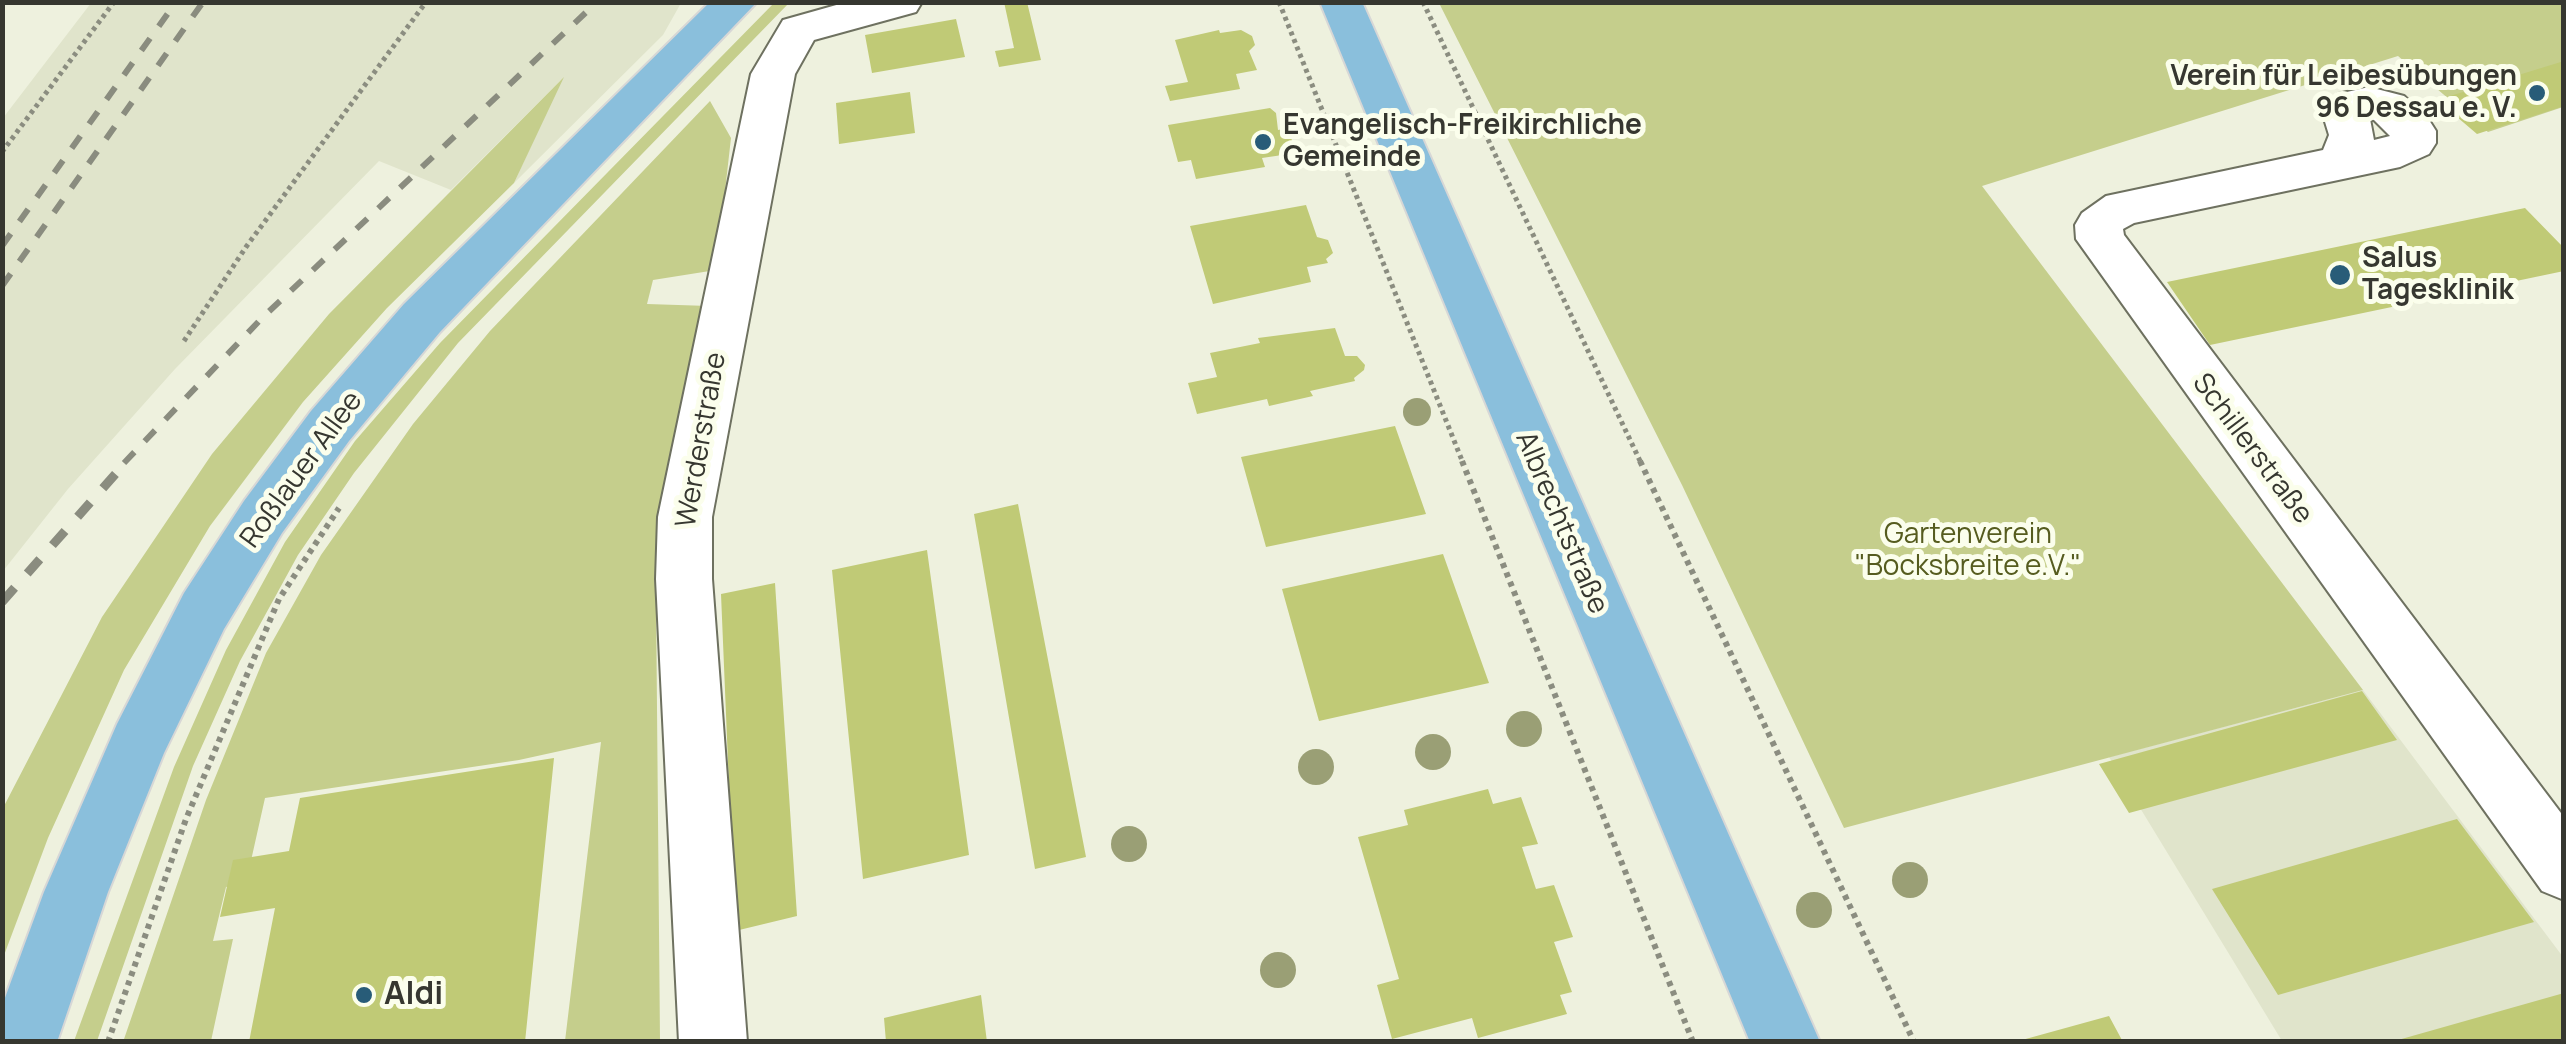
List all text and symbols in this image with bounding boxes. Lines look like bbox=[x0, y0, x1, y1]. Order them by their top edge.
place label: Verein für Leibesübungen 96 Dessau e. V. bbox=[2170, 60, 2517, 126]
marker: Verein für Leibesübungen 96 Dessau e. V. bbox=[2526, 82, 2548, 104]
place label: Evangelisch-Freikirchliche Gemeinde bbox=[1283, 109, 1642, 175]
marker: Evangelisch-Freikirchliche Gemeinde bbox=[1252, 131, 1274, 153]
place label: Salus Tagesklinik bbox=[2362, 242, 2514, 308]
marker: Salus Tagesklinik bbox=[2327, 262, 2353, 288]
street label: Werderstraße bbox=[670, 350, 734, 530]
street label: Schillerstraße bbox=[2185, 367, 2319, 531]
street label: Roßlauer Allee bbox=[234, 385, 370, 555]
street label: Albrechtstraße bbox=[1508, 427, 1614, 619]
park label: Gartenverein "Bocksbreite e.V." bbox=[1855, 518, 2081, 584]
place label: Aldi bbox=[384, 976, 443, 1014]
marker: Aldi bbox=[353, 984, 375, 1006]

